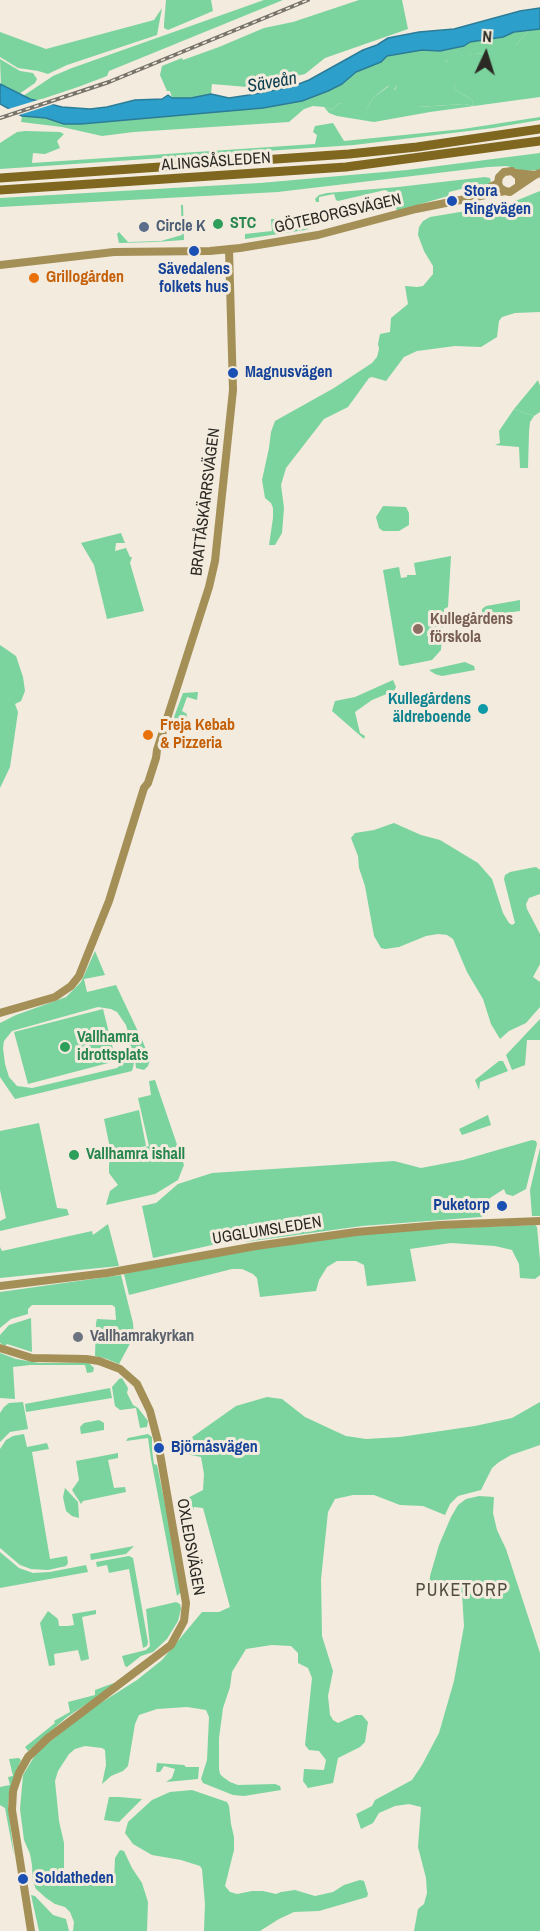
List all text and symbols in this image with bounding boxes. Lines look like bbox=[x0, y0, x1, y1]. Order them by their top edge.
north arrow bbox=[456, 24, 516, 84]
text: N bbox=[482, 25, 493, 47]
water label: Säveån bbox=[245, 68, 299, 98]
street label: ALINGSÅSLEDEN bbox=[161, 149, 271, 175]
place label: Stora Ringvägen bbox=[464, 182, 531, 220]
street label: GÖTEBORGSVÄGEN bbox=[273, 190, 403, 238]
marker: Stora Ringvägen bbox=[445, 194, 459, 208]
place label: STC bbox=[230, 214, 256, 234]
place label: Circle K bbox=[156, 217, 206, 237]
marker: STC bbox=[211, 217, 225, 231]
marker: Circle K bbox=[137, 220, 151, 234]
marker: Sävedalens folkets hus bbox=[187, 244, 201, 258]
place label: Sävedalens folkets hus bbox=[158, 260, 230, 298]
place label: Grillogården bbox=[46, 268, 124, 288]
marker: Grillogården bbox=[27, 271, 41, 285]
place label: Magnusvägen bbox=[245, 363, 332, 383]
marker: Magnusvägen bbox=[226, 366, 240, 380]
street label: BRATTÅSKÄRRSVÄGEN bbox=[187, 427, 225, 577]
place label: Kullegårdens förskola bbox=[430, 610, 513, 648]
marker: Kullegårdens förskola bbox=[411, 622, 425, 636]
place label: Kullegårdens äldreboende bbox=[388, 690, 471, 728]
marker: Kullegårdens äldreboende bbox=[476, 702, 490, 716]
place label: Freja Kebab & Pizzeria bbox=[160, 716, 235, 754]
marker: Freja Kebab & Pizzeria bbox=[141, 728, 155, 742]
place label: Vallhamra idrottsplats bbox=[77, 1028, 148, 1066]
marker: Vallhamra idrottsplats bbox=[58, 1040, 72, 1054]
place label: Vallhamra ishall bbox=[86, 1145, 185, 1165]
marker: Vallhamra ishall bbox=[67, 1148, 81, 1162]
place label: Puketorp bbox=[433, 1196, 490, 1216]
marker: Puketorp bbox=[495, 1199, 509, 1213]
street label: UGGLUMSLEDEN bbox=[211, 1213, 323, 1249]
place label: Vallhamrakyrkan bbox=[90, 1327, 194, 1347]
marker: Vallhamrakyrkan bbox=[71, 1330, 85, 1344]
place label: Björnåsvägen bbox=[171, 1438, 258, 1458]
marker: Björnåsvägen bbox=[152, 1441, 166, 1455]
street label: OXLEDSVÄGEN bbox=[172, 1497, 208, 1597]
district label: PUKETORP bbox=[416, 1580, 508, 1602]
place label: Soldatheden bbox=[35, 1869, 114, 1889]
marker: Soldatheden bbox=[16, 1872, 30, 1886]

